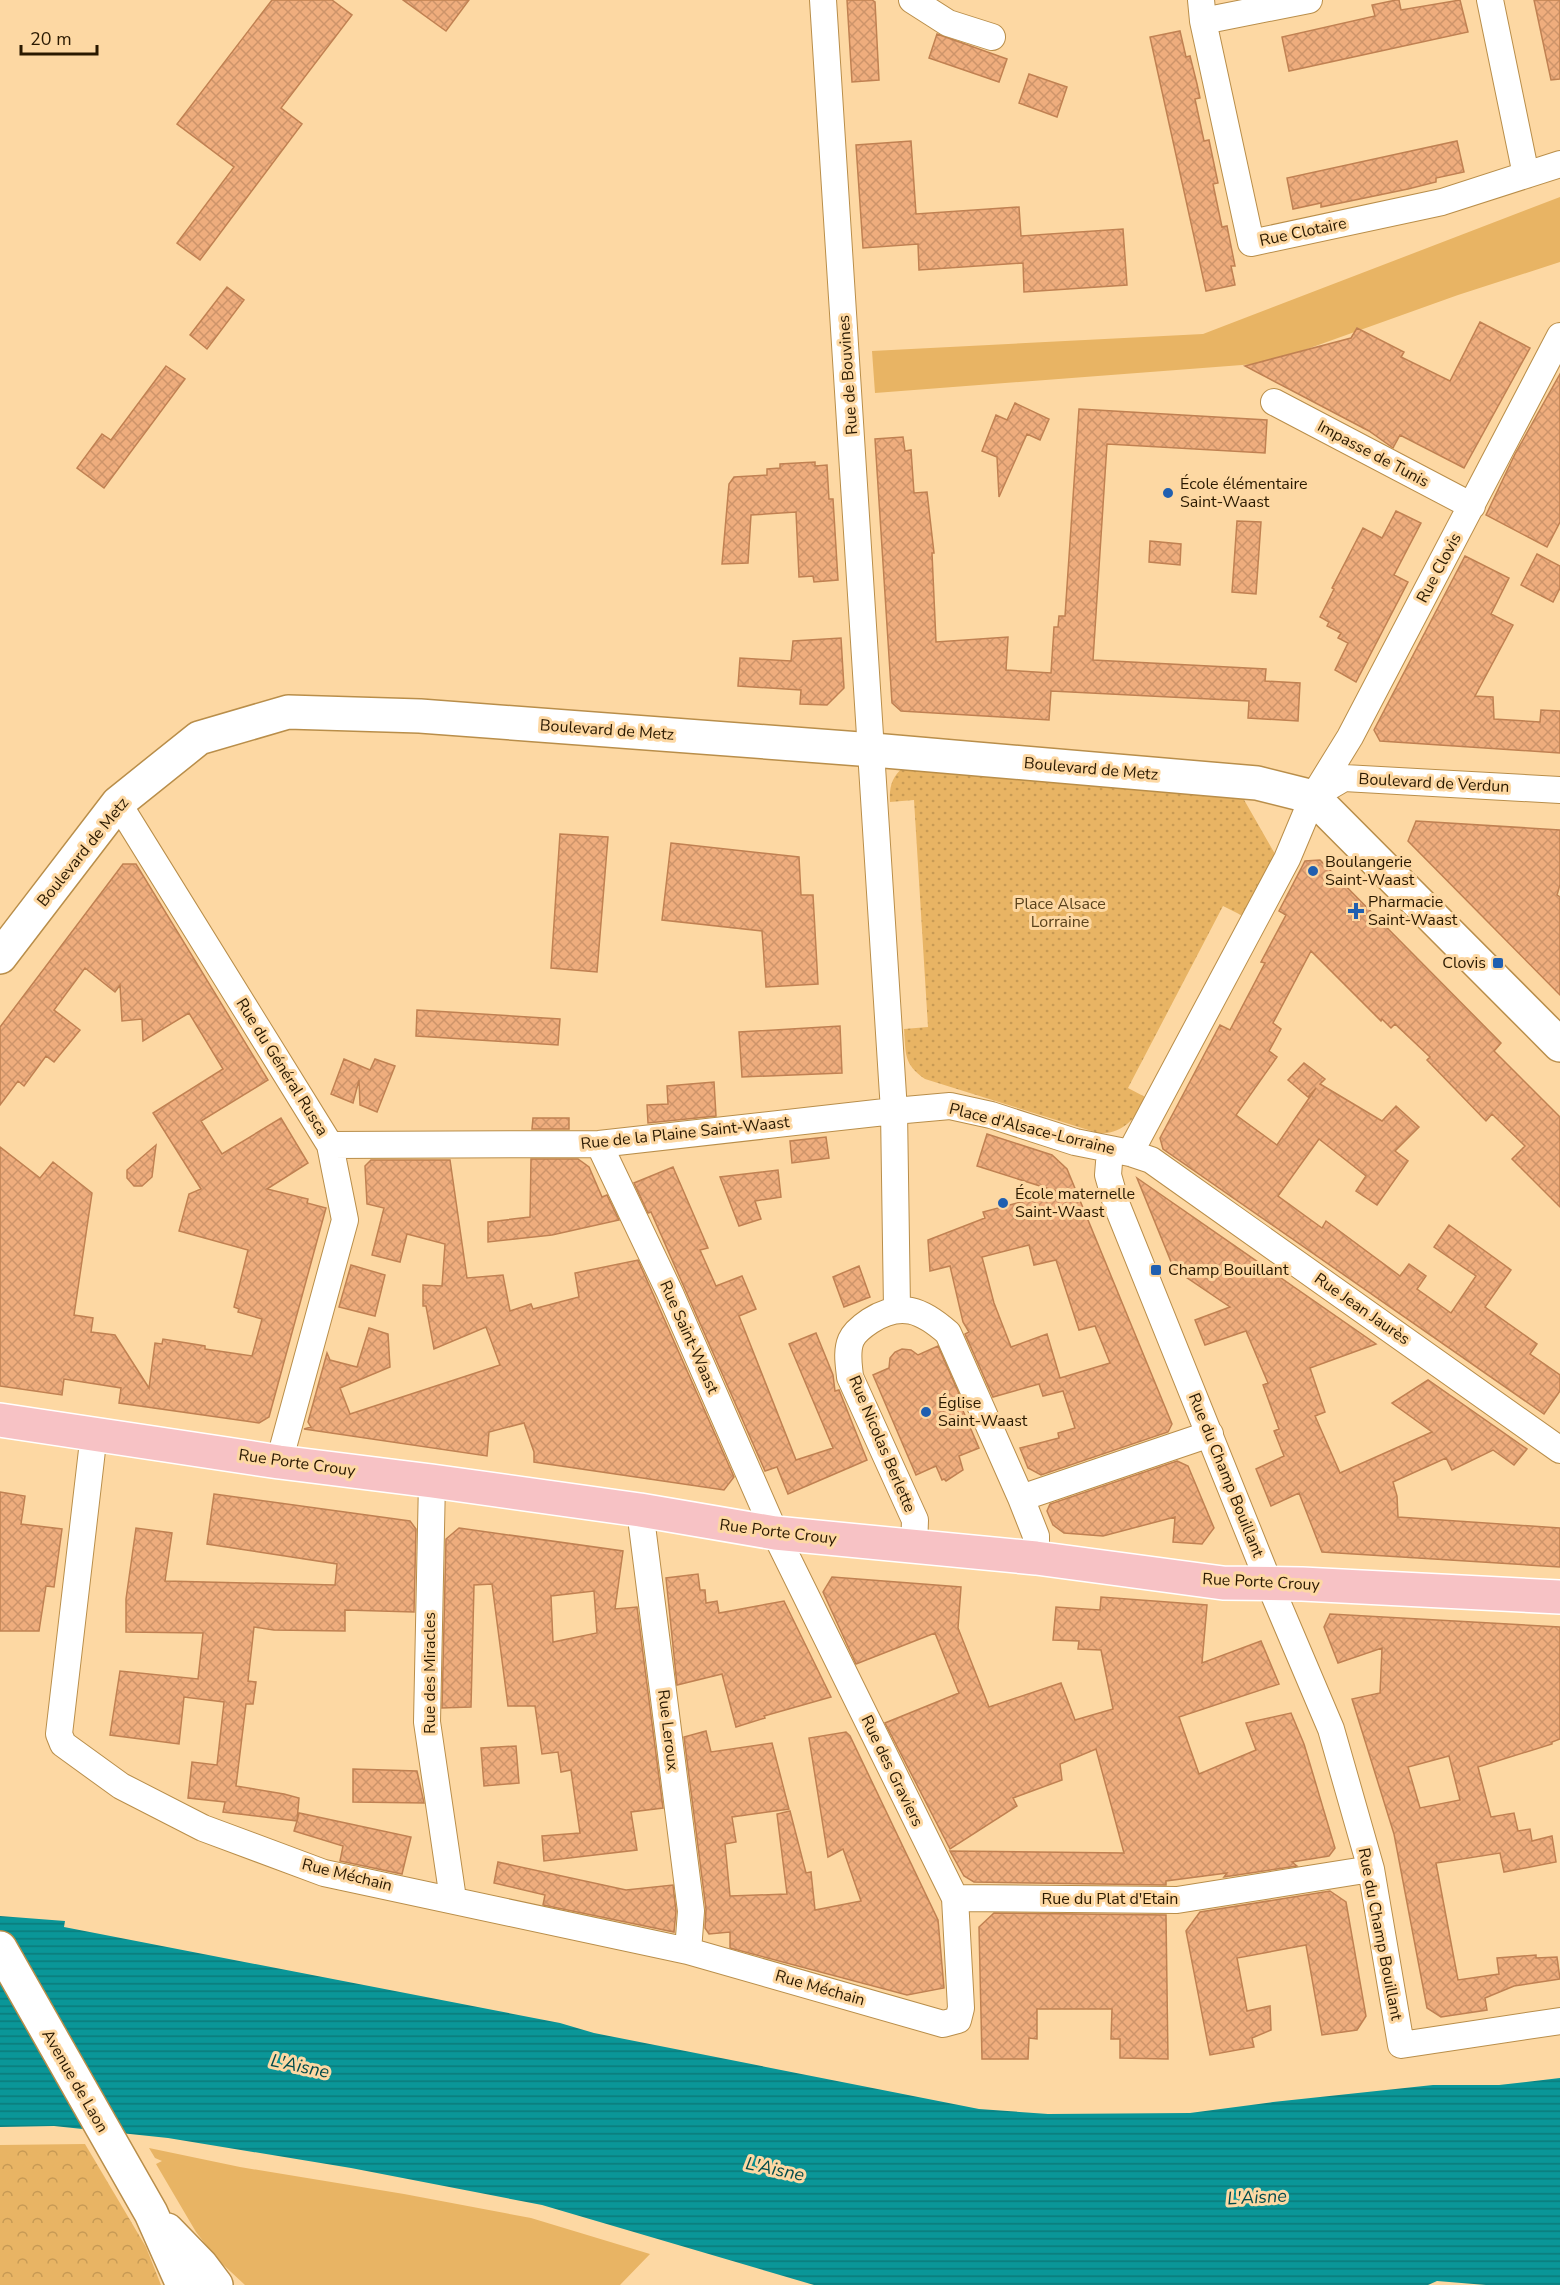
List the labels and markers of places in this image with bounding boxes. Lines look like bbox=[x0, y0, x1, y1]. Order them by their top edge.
place label: École élémentaire Saint-Waast bbox=[1180, 473, 1308, 513]
marker: École élémentaire Saint-Waast bbox=[1161, 486, 1175, 500]
place label: Boulangerie Saint-Waast bbox=[1325, 851, 1415, 891]
marker: Boulangerie Saint-Waast bbox=[1306, 864, 1320, 878]
place label: Pharmacie Saint-Waast bbox=[1368, 891, 1458, 931]
marker: Pharmacie Saint-Waast bbox=[1349, 904, 1363, 918]
place label: Clovis bbox=[1442, 952, 1486, 974]
marker: Clovis bbox=[1491, 956, 1505, 970]
place label: École maternelle Saint-Waast bbox=[1015, 1183, 1135, 1223]
marker: École maternelle Saint-Waast bbox=[996, 1196, 1010, 1210]
place label: Champ Bouillant bbox=[1168, 1259, 1289, 1281]
marker: Champ Bouillant bbox=[1149, 1263, 1163, 1277]
place label: Église Saint-Waast bbox=[938, 1392, 1028, 1432]
marker: Église Saint-Waast bbox=[919, 1405, 933, 1419]

